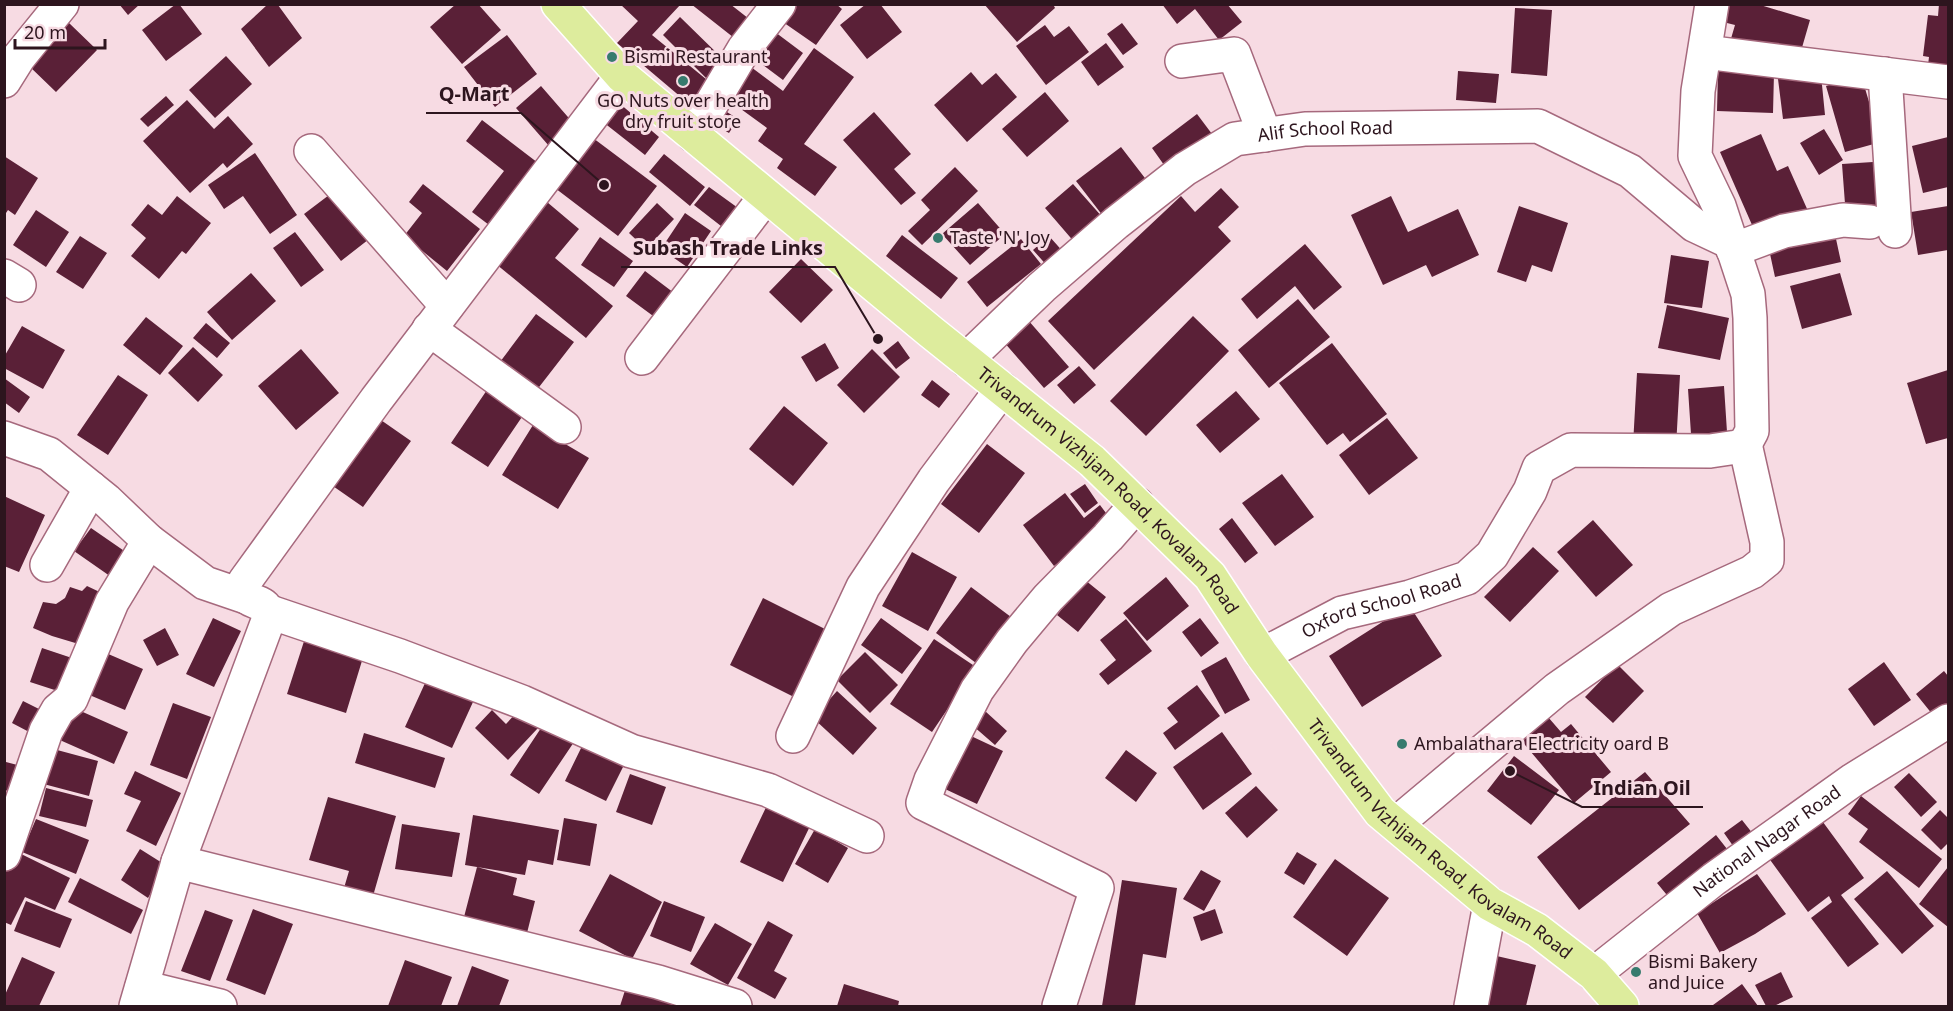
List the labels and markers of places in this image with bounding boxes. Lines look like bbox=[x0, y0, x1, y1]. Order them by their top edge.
place label: Bismi Restaurant bbox=[624, 44, 768, 68]
marker: Bismi Restaurant bbox=[605, 50, 619, 64]
marker: GO Nuts over health dry fruit store bbox=[676, 74, 690, 88]
callout: Q-Mart bbox=[426, 75, 521, 113]
place label: GO Nuts over health dry fruit store bbox=[597, 88, 769, 133]
place label: Taste 'N' Joy bbox=[950, 225, 1051, 249]
callout: Subash Trade Links bbox=[621, 229, 835, 267]
marker: Taste 'N' Joy bbox=[931, 231, 945, 245]
place label: Ambalathara Electricity oard B bbox=[1414, 731, 1669, 755]
marker: Ambalathara Electricity oard B bbox=[1395, 737, 1409, 751]
callout: Indian Oil bbox=[1582, 769, 1703, 807]
place label: Bismi Bakery and Juice bbox=[1648, 949, 1758, 994]
marker: Bismi Bakery and Juice bbox=[1629, 965, 1643, 979]

